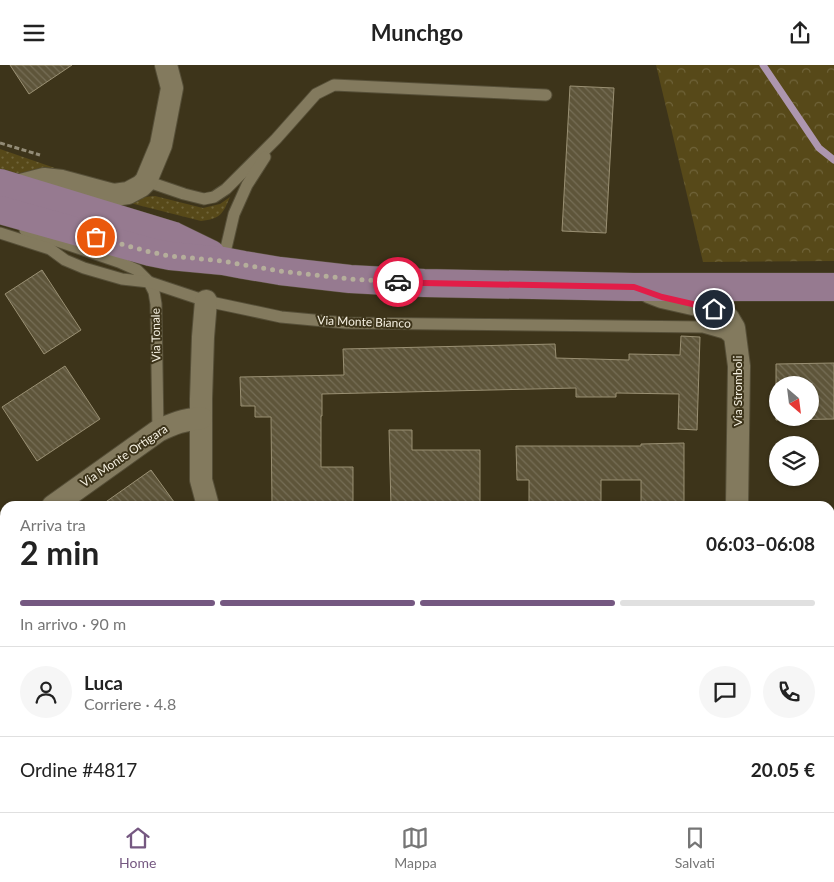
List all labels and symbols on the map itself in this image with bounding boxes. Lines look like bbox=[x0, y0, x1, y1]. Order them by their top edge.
pin bbox=[75, 216, 117, 258]
courier bbox=[373, 257, 423, 307]
pin bbox=[693, 288, 735, 330]
street label: Via Tonale bbox=[148, 308, 163, 362]
street label: Via Monte Bianco bbox=[317, 312, 411, 331]
street label: Via Stromboli bbox=[730, 356, 745, 426]
north arrow bbox=[769, 376, 819, 426]
street label: Via Monte Ortigara bbox=[77, 421, 170, 490]

